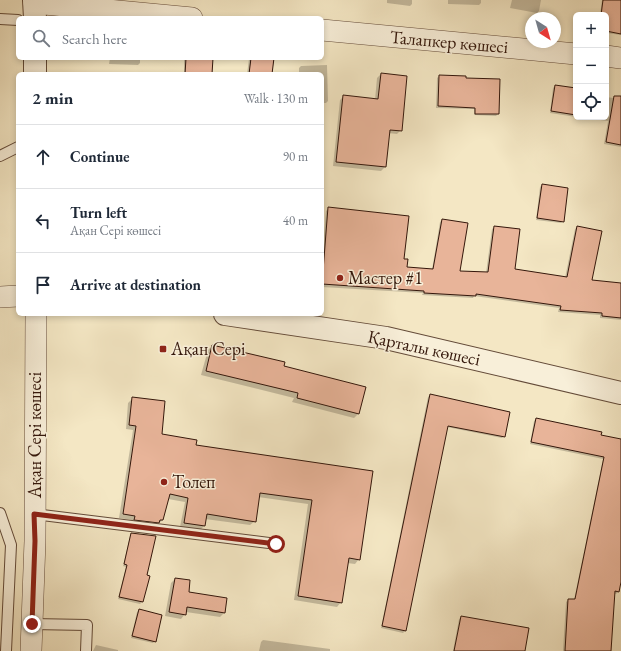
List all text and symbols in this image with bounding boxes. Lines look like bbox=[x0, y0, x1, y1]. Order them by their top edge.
north arrow bbox=[525, 12, 561, 48]
map controls bbox=[573, 12, 609, 120]
button: + bbox=[573, 12, 609, 48]
search box bbox=[16, 16, 324, 60]
street label: Талапкер көшесі bbox=[389, 25, 510, 58]
icon: search bbox=[30, 27, 52, 49]
text: Search here bbox=[62, 29, 127, 48]
button: − bbox=[573, 48, 609, 84]
button: locate bbox=[573, 84, 609, 120]
text: 2 min bbox=[32, 87, 73, 109]
text: Walk · 130 m bbox=[244, 90, 308, 107]
icon: ahead bbox=[32, 146, 54, 168]
text: Continue bbox=[70, 147, 130, 166]
text: 90 m bbox=[283, 148, 308, 165]
text: Turn left bbox=[70, 203, 127, 222]
icon: left bbox=[32, 210, 54, 232]
text: 40 m bbox=[283, 212, 308, 229]
text: Ақан Сері көшесі bbox=[70, 222, 161, 239]
place label: Мастер #1 bbox=[348, 266, 423, 289]
marker: Мастер #1 bbox=[335, 273, 345, 283]
icon: arrive bbox=[32, 274, 54, 296]
text: Arrive at destination bbox=[70, 275, 201, 294]
street label: Қарталы көшесі bbox=[366, 324, 483, 371]
place label: Ақан Серi bbox=[170, 337, 246, 360]
marker: Ақан Серi bbox=[158, 344, 168, 354]
street label: Ақан Сері көшесі bbox=[23, 371, 46, 499]
place label: Толеп bbox=[172, 470, 215, 493]
marker: Толеп bbox=[159, 477, 169, 487]
route start bbox=[267, 535, 285, 553]
route end bbox=[23, 615, 41, 633]

